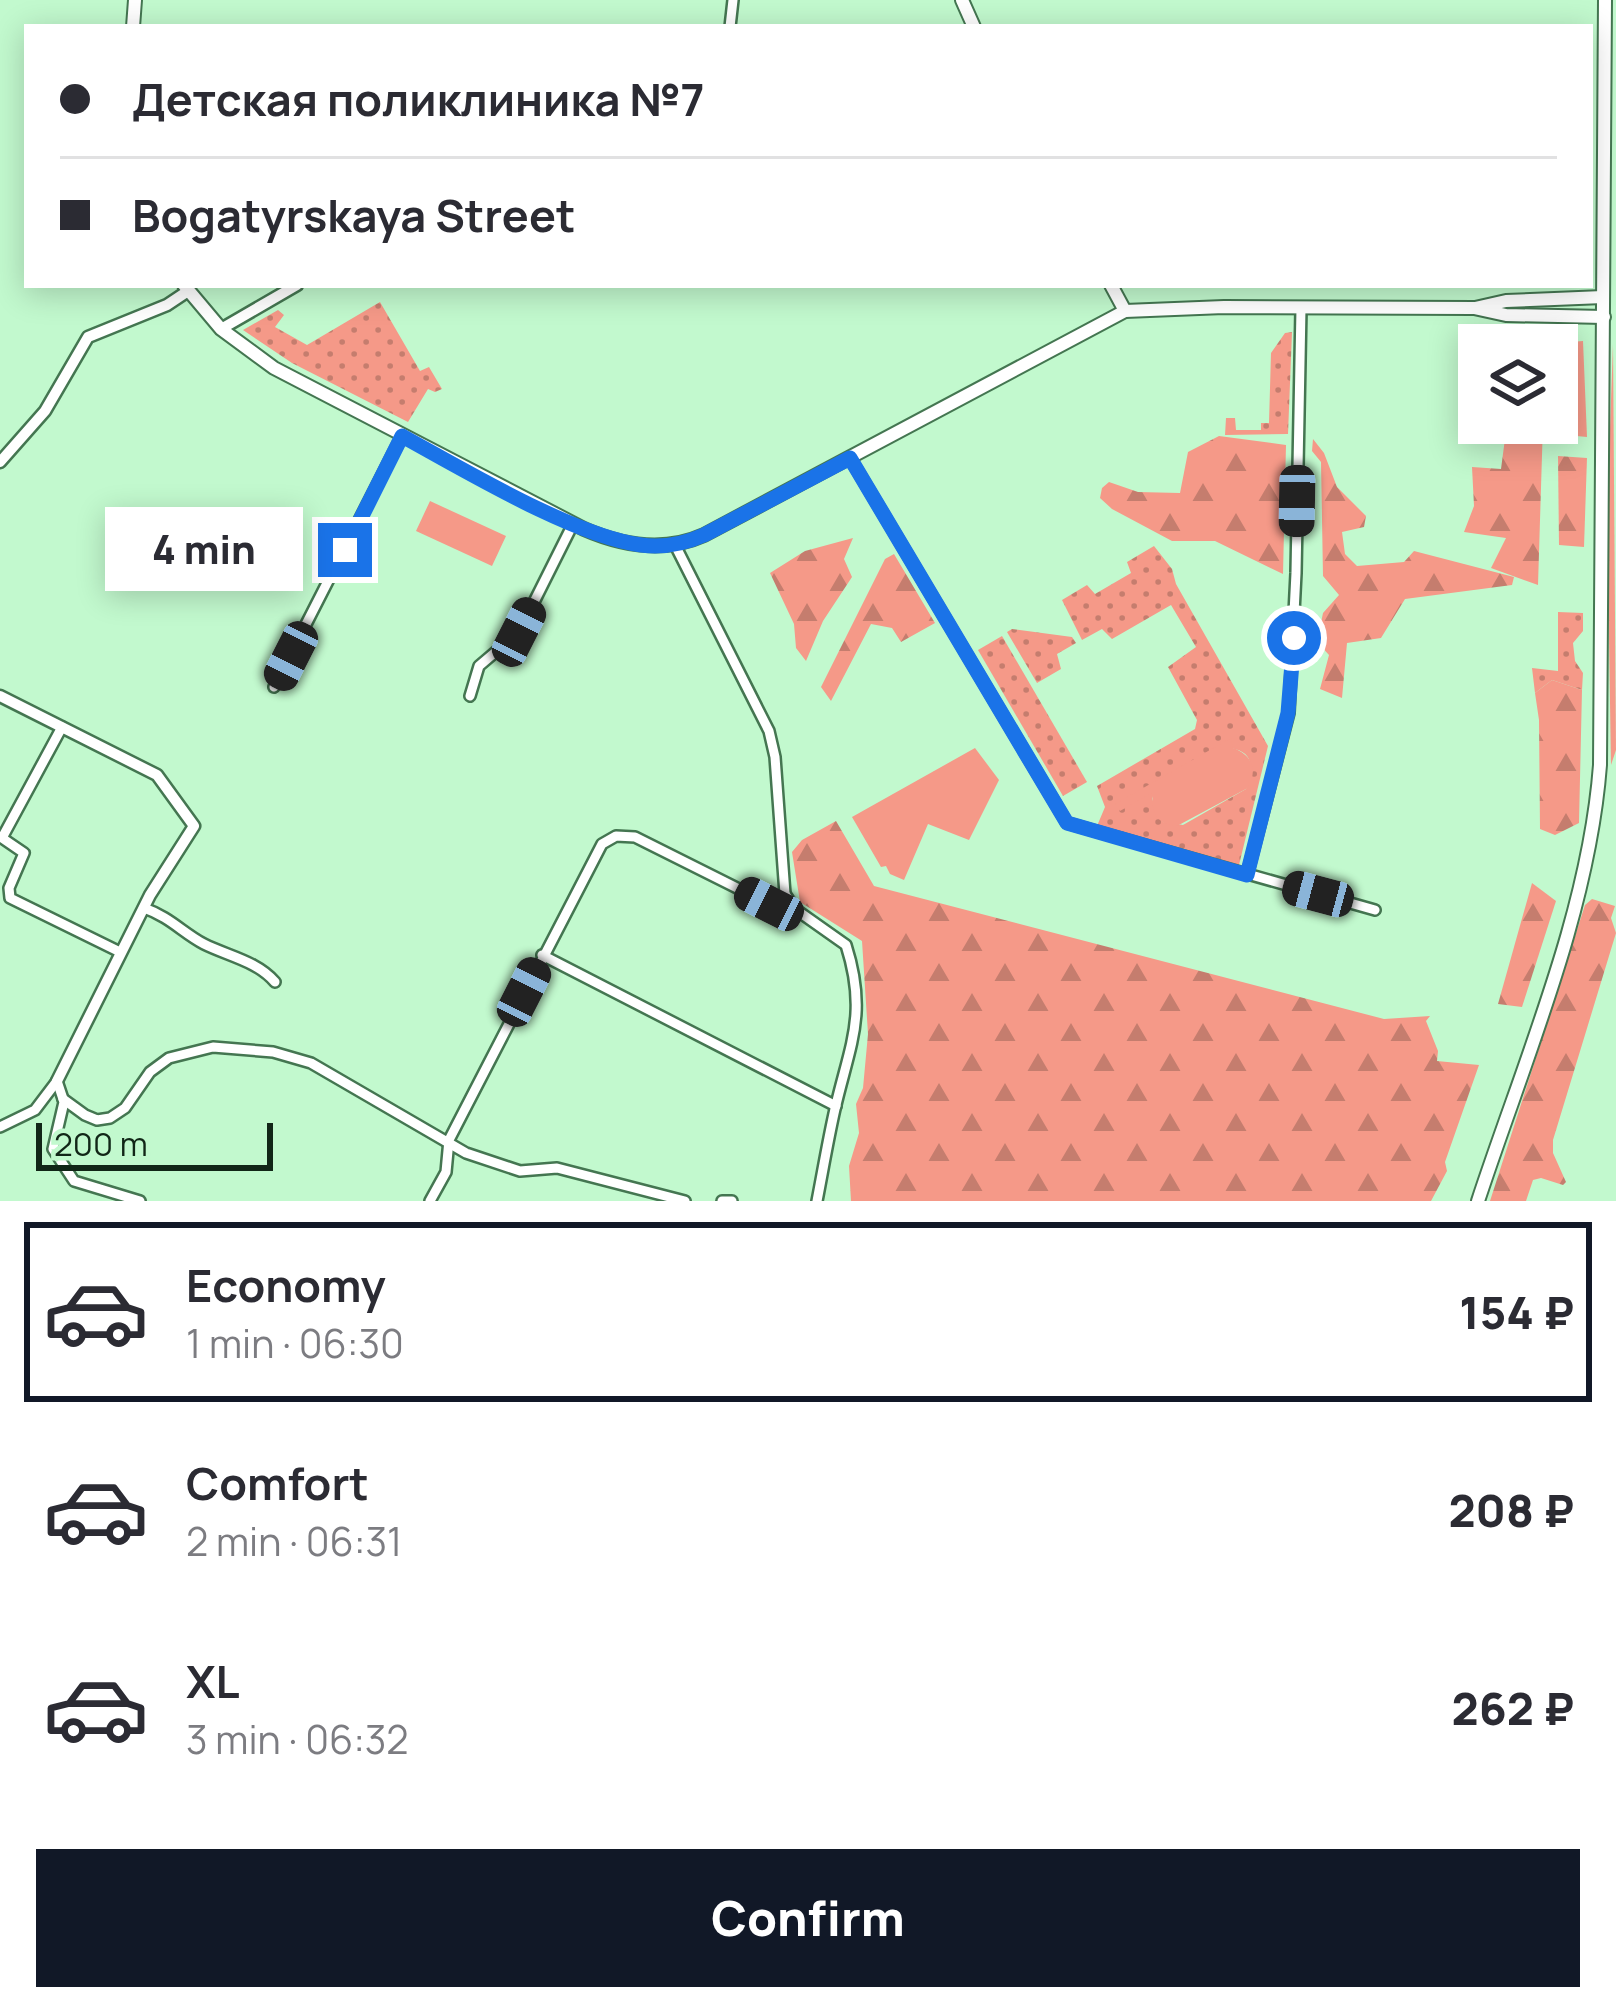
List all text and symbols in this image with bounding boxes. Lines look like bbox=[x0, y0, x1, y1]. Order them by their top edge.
text: Детская поликлиника №7 bbox=[132, 68, 704, 130]
text: Bogatyrskaya Street bbox=[132, 184, 575, 246]
map controls bbox=[1458, 324, 1578, 444]
button: layers bbox=[1458, 324, 1578, 444]
car bbox=[1278, 465, 1316, 537]
callout: 4 min bbox=[105, 508, 303, 592]
text: 4 min bbox=[152, 522, 256, 576]
route end bbox=[318, 523, 372, 577]
car bbox=[487, 592, 551, 672]
route start bbox=[1267, 611, 1321, 665]
car bbox=[259, 616, 323, 696]
car bbox=[1279, 867, 1357, 921]
car bbox=[729, 872, 809, 936]
car bbox=[492, 952, 556, 1032]
scale bar bbox=[36, 1117, 273, 1170]
text: 200 m bbox=[54, 1121, 148, 1166]
text: Economy bbox=[186, 1254, 386, 1316]
icon: car bbox=[42, 1258, 150, 1366]
text: 154 ₽ bbox=[1459, 1281, 1574, 1343]
text: 1 min · 06:30 bbox=[186, 1316, 404, 1370]
text: Comfort bbox=[186, 1452, 369, 1514]
icon: car bbox=[42, 1456, 150, 1564]
text: 208 ₽ bbox=[1448, 1479, 1574, 1541]
text: 2 min · 06:31 bbox=[186, 1514, 402, 1568]
text: XL bbox=[186, 1650, 240, 1712]
icon: car bbox=[42, 1654, 150, 1762]
text: 262 ₽ bbox=[1452, 1677, 1574, 1739]
text: 3 min · 06:32 bbox=[186, 1712, 409, 1766]
button: Confirm bbox=[36, 1849, 1580, 1987]

